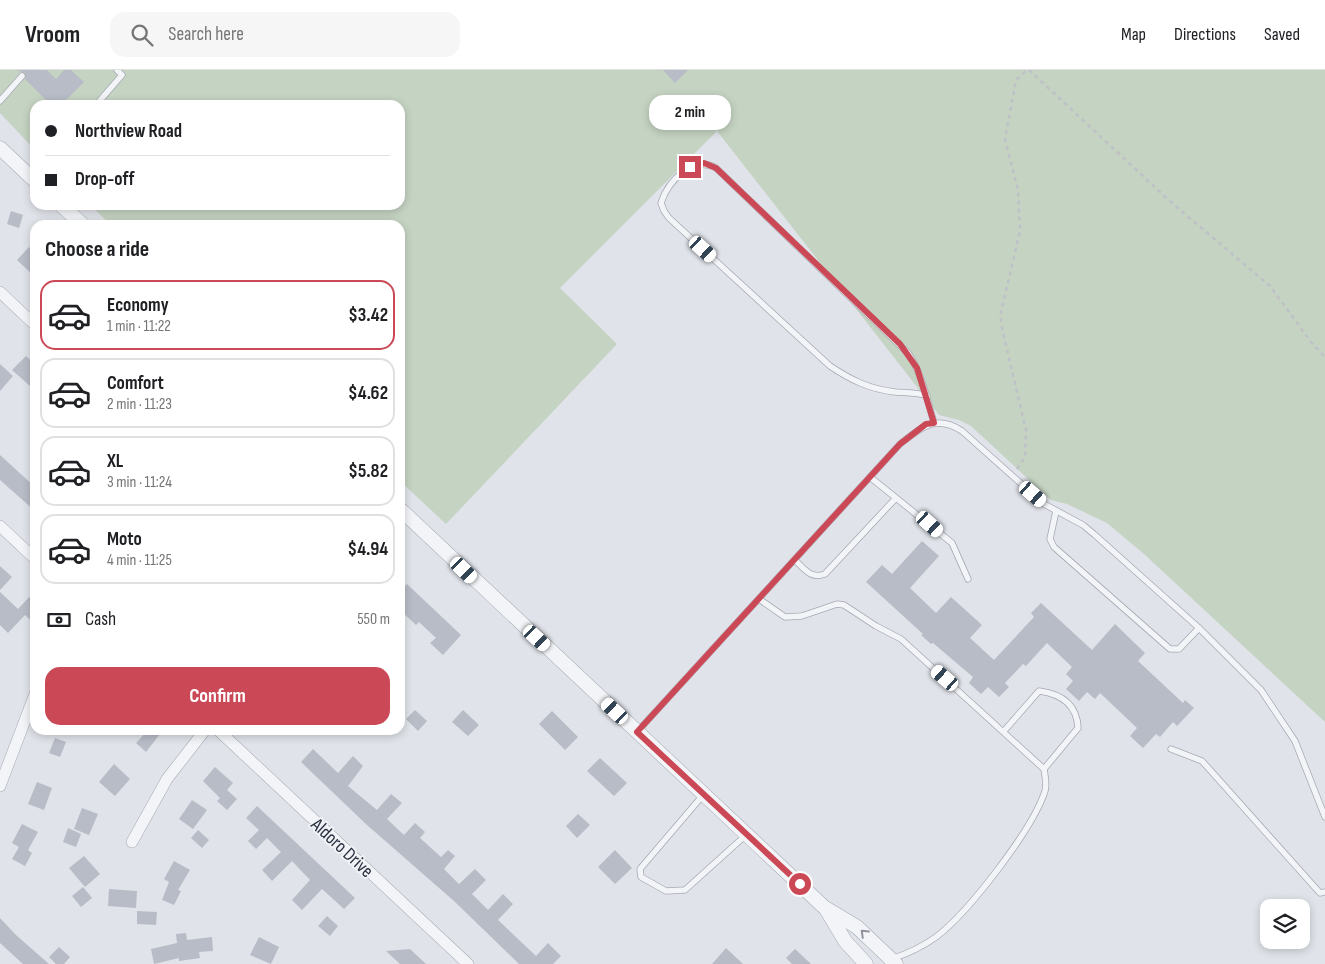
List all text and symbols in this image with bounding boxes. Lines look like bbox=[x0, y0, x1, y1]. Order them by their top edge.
search box bbox=[110, 12, 460, 57]
text: Vroom bbox=[25, 20, 80, 49]
icon: search bbox=[128, 21, 156, 49]
text: Search here bbox=[168, 23, 244, 46]
text: Map bbox=[1121, 24, 1146, 45]
text: Directions bbox=[1174, 24, 1236, 45]
text: Saved bbox=[1264, 24, 1300, 45]
callout: 2 min bbox=[649, 94, 731, 129]
text: 2 min bbox=[675, 103, 705, 122]
text: Northview Road bbox=[75, 120, 182, 143]
route end bbox=[679, 156, 701, 178]
text: Drop-off bbox=[75, 168, 135, 191]
car bbox=[686, 233, 719, 265]
text: Choose a ride bbox=[45, 236, 149, 263]
icon: car bbox=[47, 293, 92, 338]
text: Economy bbox=[107, 294, 169, 317]
text: $3.42 bbox=[348, 304, 388, 327]
text: 1 min · 11:22 bbox=[107, 317, 171, 336]
icon: car bbox=[47, 371, 92, 416]
text: Comfort bbox=[107, 372, 164, 395]
text: $4.62 bbox=[348, 382, 388, 405]
text: 2 min · 11:23 bbox=[107, 395, 172, 414]
icon: car bbox=[47, 449, 92, 494]
text: XL bbox=[107, 450, 123, 473]
text: $5.82 bbox=[348, 460, 388, 483]
text: 3 min · 11:24 bbox=[107, 473, 172, 492]
car bbox=[1016, 478, 1049, 510]
car bbox=[913, 508, 946, 540]
icon: car bbox=[47, 527, 92, 572]
text: Moto bbox=[107, 528, 142, 551]
text: $4.94 bbox=[348, 538, 388, 561]
text: 4 min · 11:25 bbox=[107, 551, 172, 570]
car bbox=[447, 554, 480, 586]
icon: cash bbox=[45, 606, 73, 634]
text: Cash bbox=[85, 608, 116, 631]
text: 550 m bbox=[357, 610, 390, 629]
car bbox=[520, 622, 553, 654]
car bbox=[928, 662, 961, 694]
button: Confirm bbox=[45, 667, 390, 725]
car bbox=[598, 695, 631, 727]
street label: Aldoro Drive bbox=[305, 813, 378, 883]
route start bbox=[789, 873, 811, 895]
map controls bbox=[1260, 899, 1310, 949]
button: layers bbox=[1260, 899, 1310, 949]
one-way arrow bbox=[861, 930, 870, 939]

